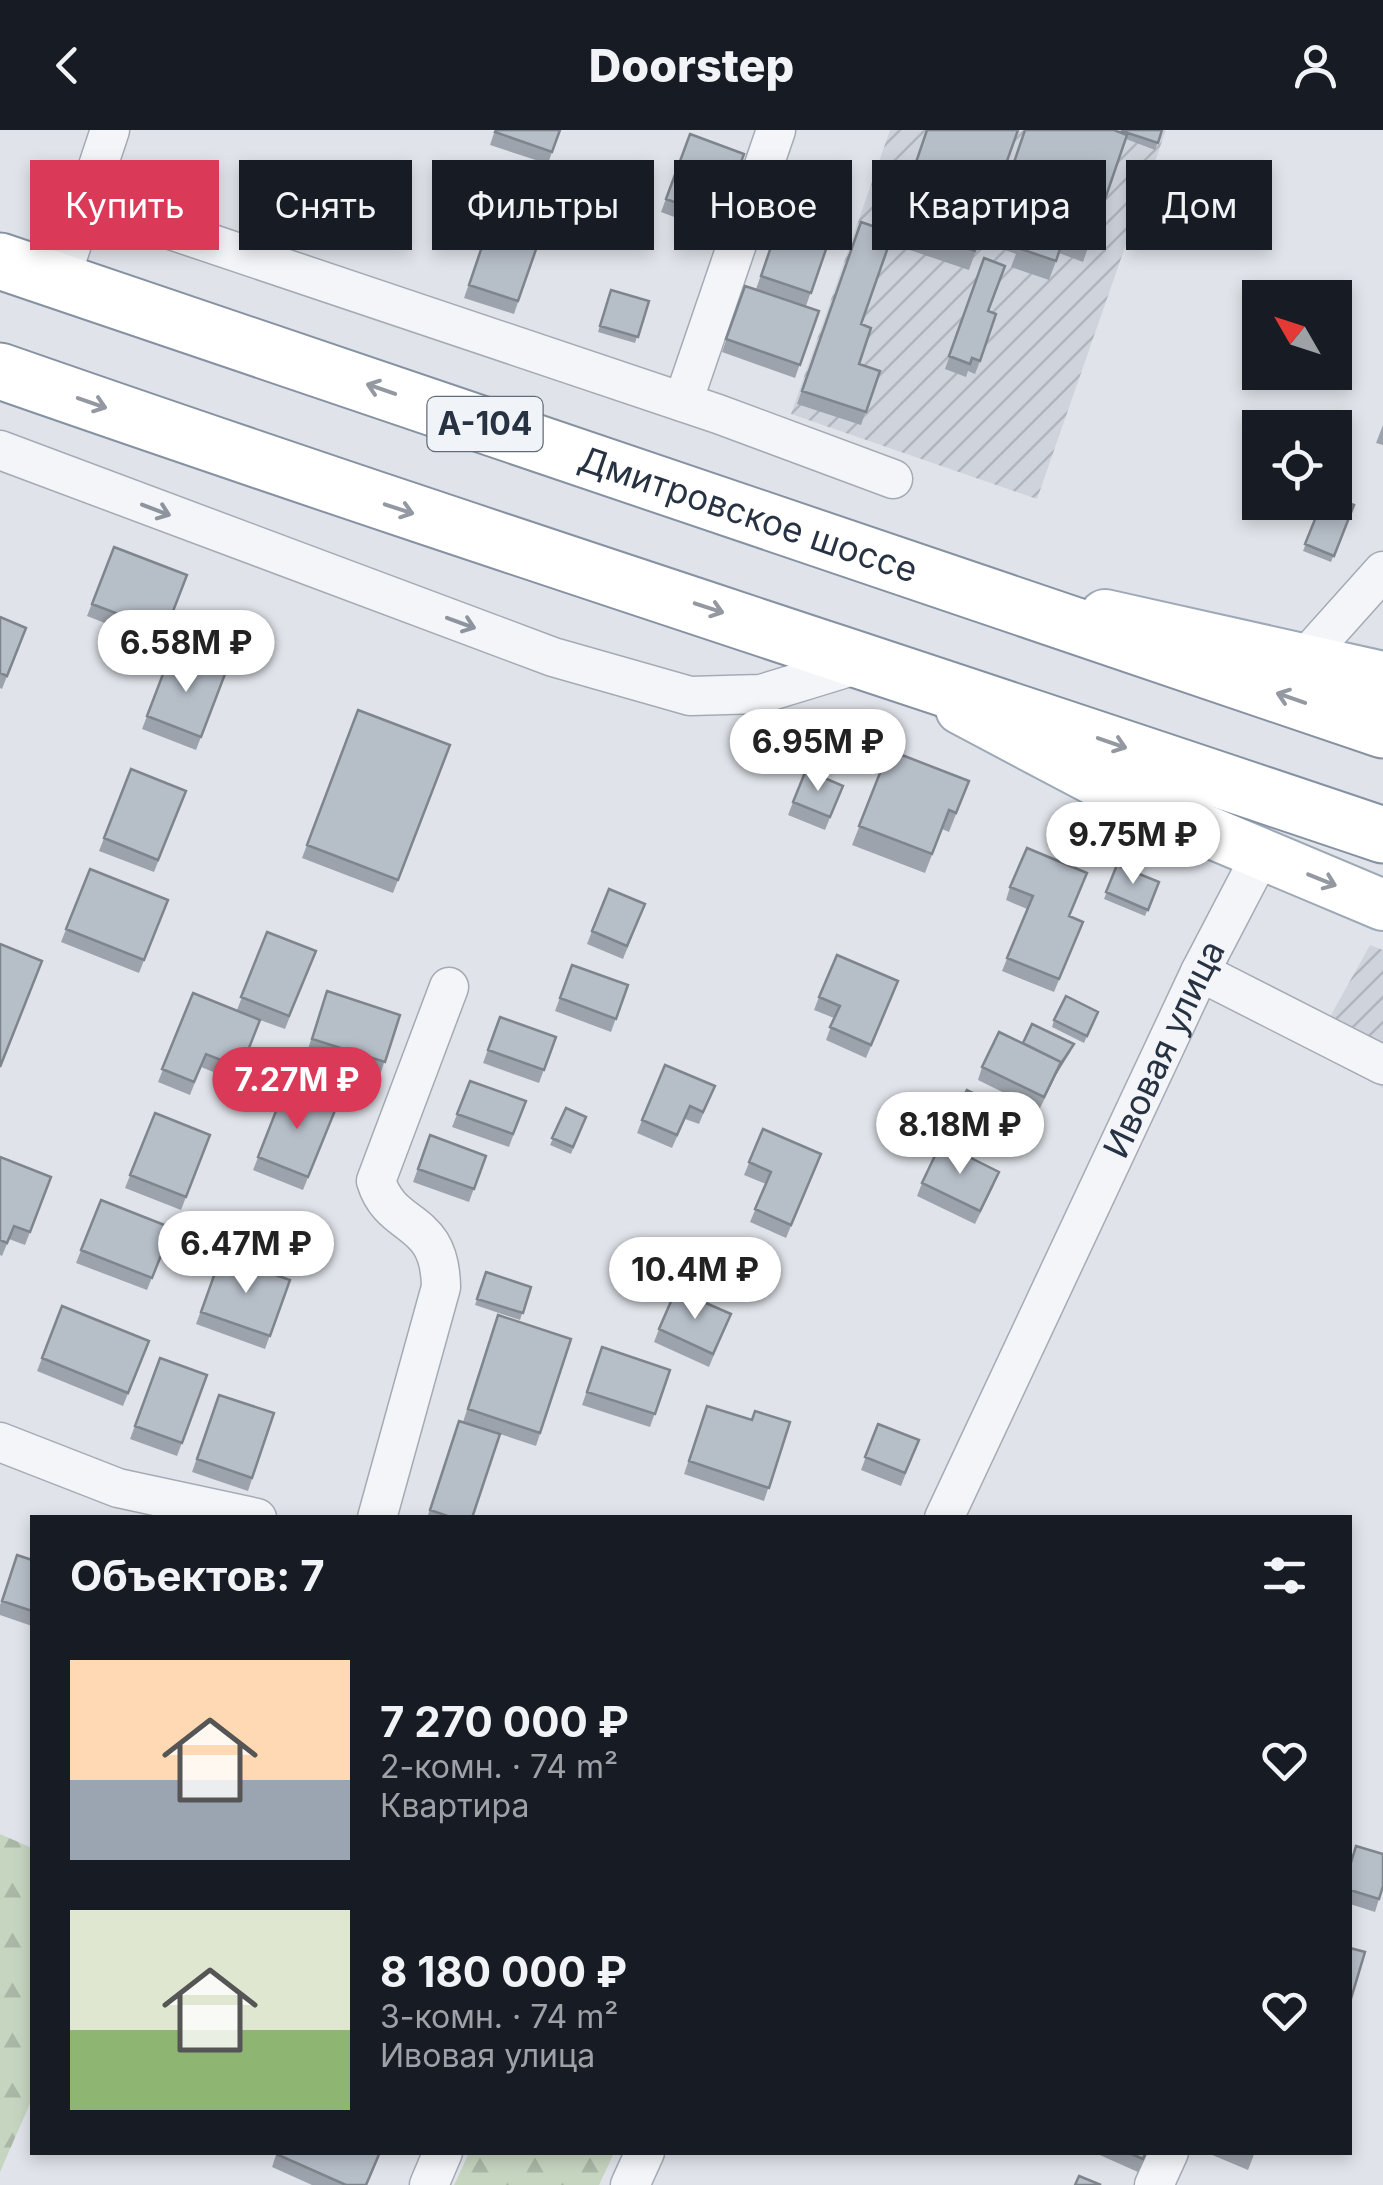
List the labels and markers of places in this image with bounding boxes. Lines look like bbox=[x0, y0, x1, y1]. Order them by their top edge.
pin: 6.58M ₽ bbox=[94, 610, 278, 695]
pin: 6.95M ₽ bbox=[726, 709, 910, 794]
pin: 9.75M ₽ bbox=[1041, 802, 1225, 887]
pin: 7.27M ₽ bbox=[205, 1047, 389, 1132]
pin: 8.18M ₽ bbox=[868, 1092, 1052, 1177]
pin: 6.47M ₽ bbox=[154, 1211, 338, 1296]
pin: 10.4M ₽ bbox=[603, 1237, 787, 1322]

